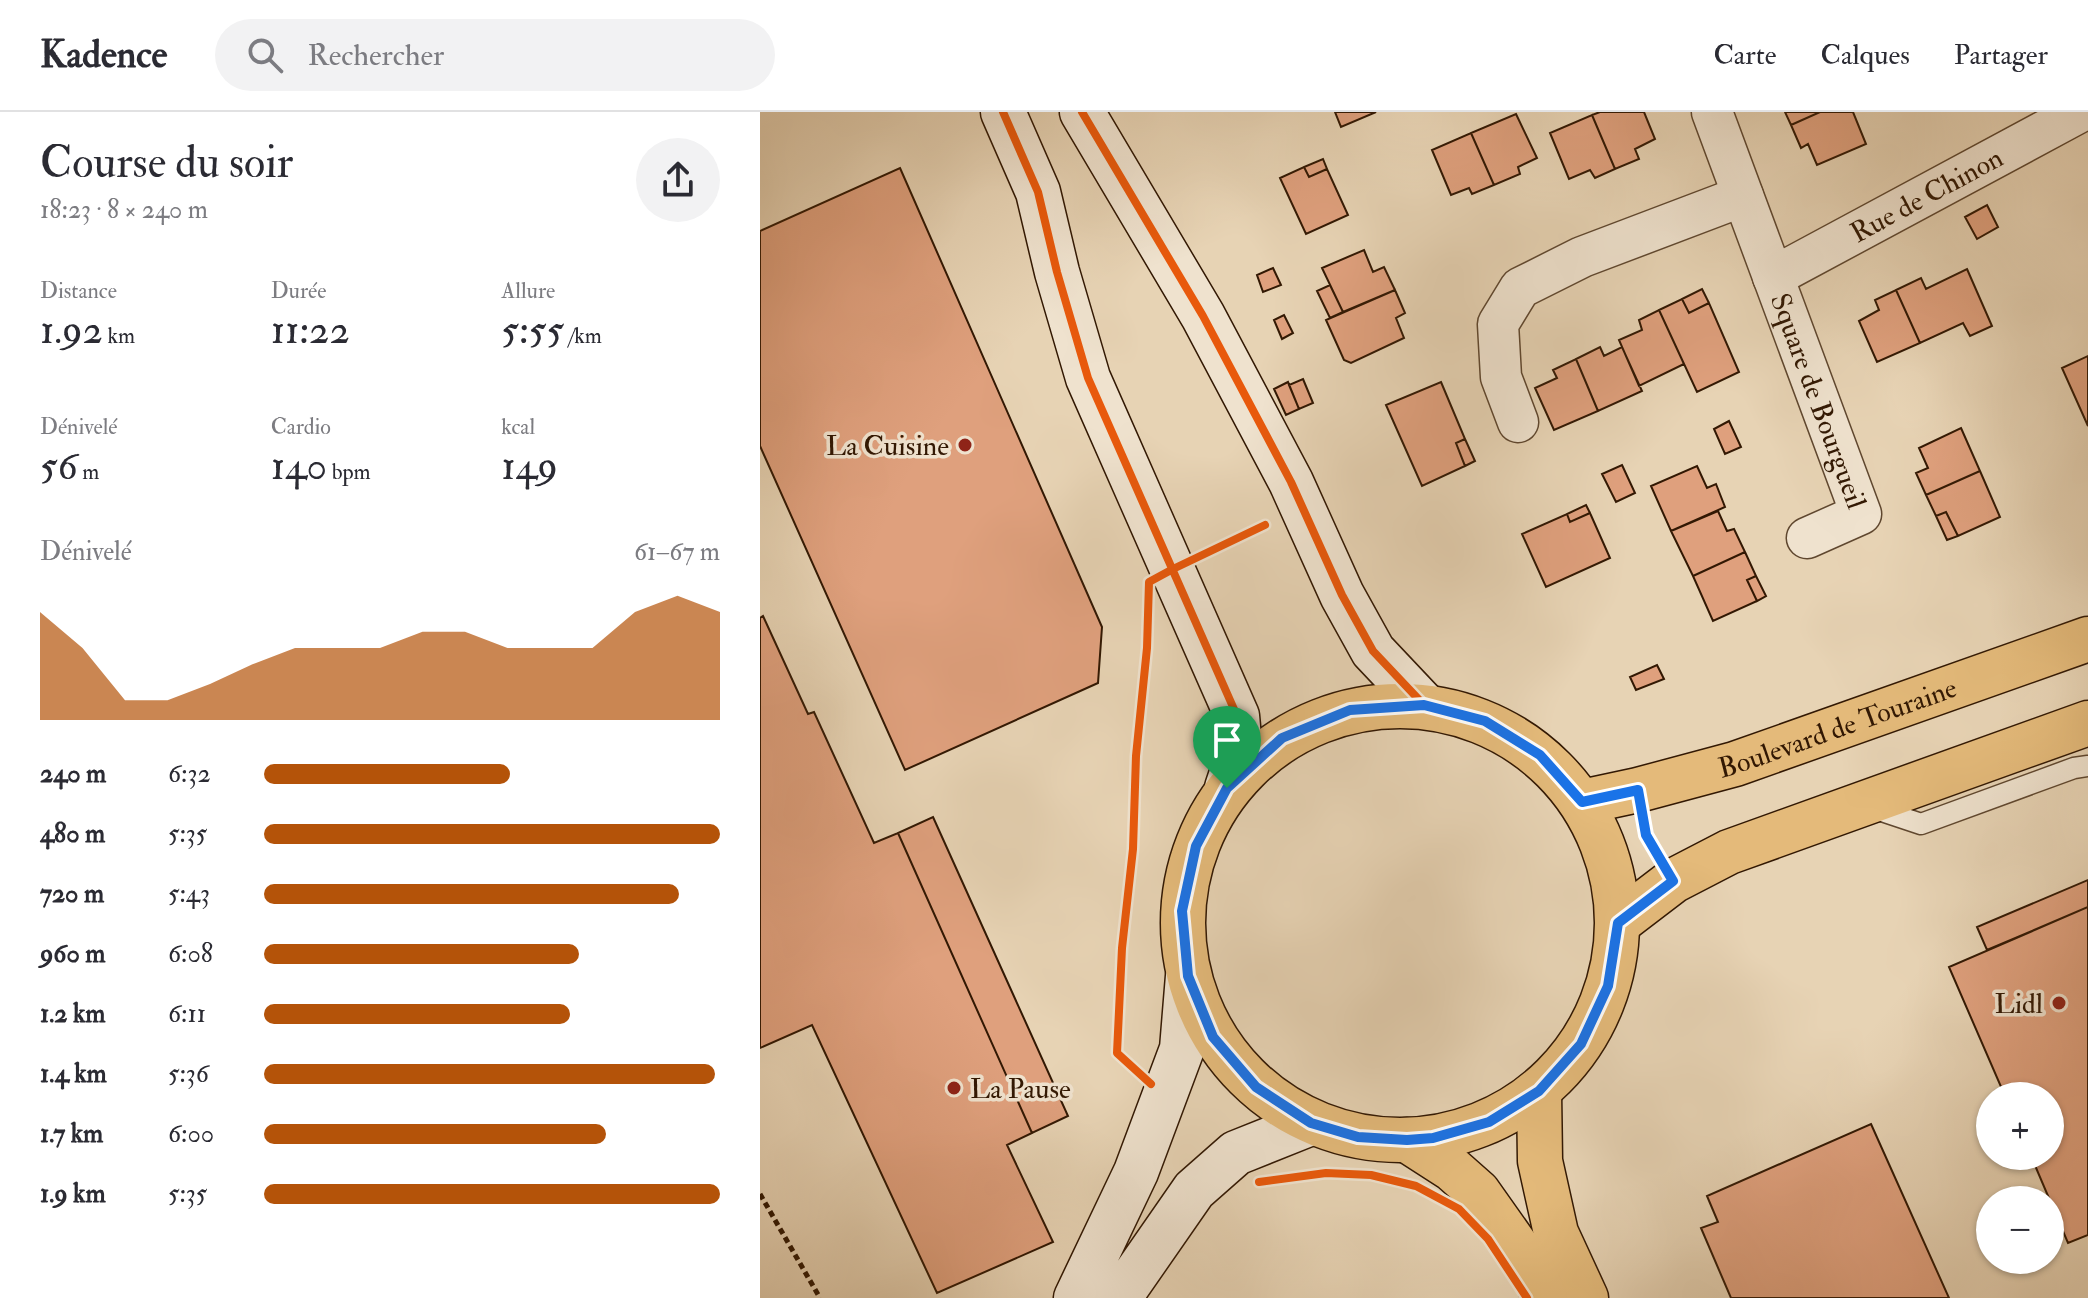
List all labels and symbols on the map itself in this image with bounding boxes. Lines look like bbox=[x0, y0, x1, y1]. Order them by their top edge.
street label: Rue de Chinon bbox=[1845, 141, 2009, 251]
street label: Square de Bourgueil bbox=[1762, 289, 1874, 514]
place label: La Cuisine bbox=[826, 429, 949, 464]
marker: La Cuisine bbox=[956, 436, 974, 454]
street label: Boulevard de Touraine bbox=[1714, 671, 1962, 787]
pin bbox=[1193, 706, 1261, 788]
place label: Lidl bbox=[1994, 987, 2043, 1022]
marker: Lidl bbox=[2050, 994, 2068, 1012]
place label: La Pause bbox=[970, 1072, 1071, 1107]
marker: La Pause bbox=[945, 1079, 963, 1097]

